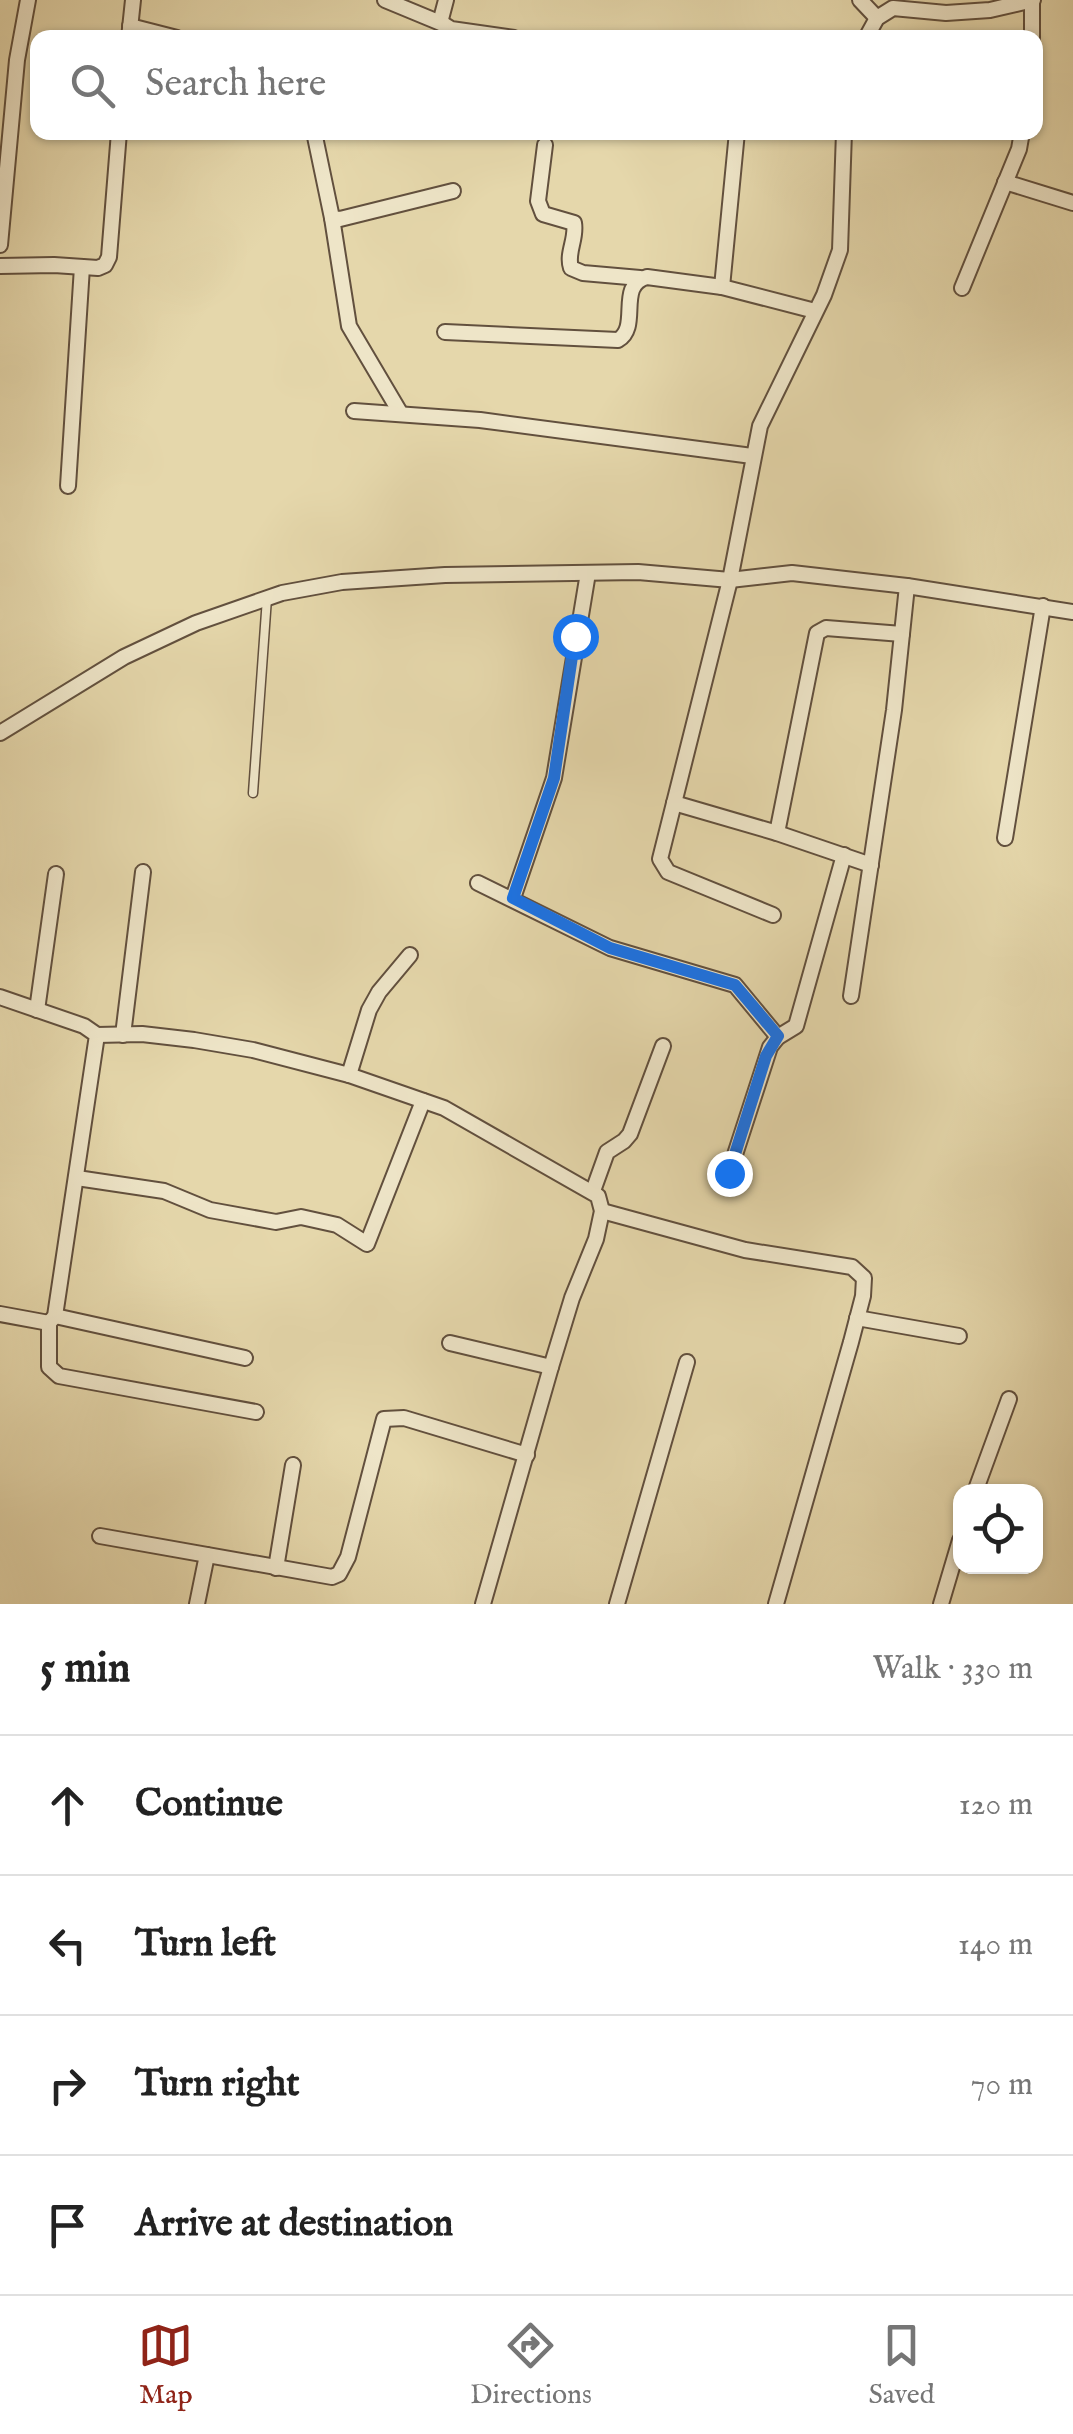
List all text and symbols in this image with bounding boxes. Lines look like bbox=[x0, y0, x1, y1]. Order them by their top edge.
search box bbox=[30, 30, 1043, 140]
icon: search bbox=[65, 58, 120, 113]
text: Search here bbox=[145, 61, 326, 109]
route start bbox=[553, 614, 599, 660]
route end bbox=[707, 1151, 753, 1197]
map controls bbox=[953, 1484, 1043, 1574]
button: locate bbox=[953, 1484, 1043, 1574]
text: 5 min bbox=[40, 1643, 130, 1696]
text: Walk · 330 m bbox=[872, 1649, 1033, 1690]
icon: ahead bbox=[40, 1778, 95, 1833]
text: Continue bbox=[135, 1781, 283, 1829]
text: 120 m bbox=[959, 1785, 1033, 1826]
icon: left bbox=[40, 1918, 95, 1973]
text: Turn left bbox=[135, 1921, 276, 1969]
text: 140 m bbox=[958, 1925, 1033, 1966]
icon: right bbox=[40, 2058, 95, 2113]
text: Turn right bbox=[135, 2061, 299, 2109]
text: 70 m bbox=[971, 2065, 1033, 2106]
icon: arrive bbox=[40, 2198, 95, 2253]
text: Arrive at destination bbox=[135, 2201, 453, 2249]
tab: Map bbox=[138, 2318, 193, 2413]
tab: Directions bbox=[470, 2318, 592, 2413]
tab: Saved bbox=[868, 2318, 935, 2413]

